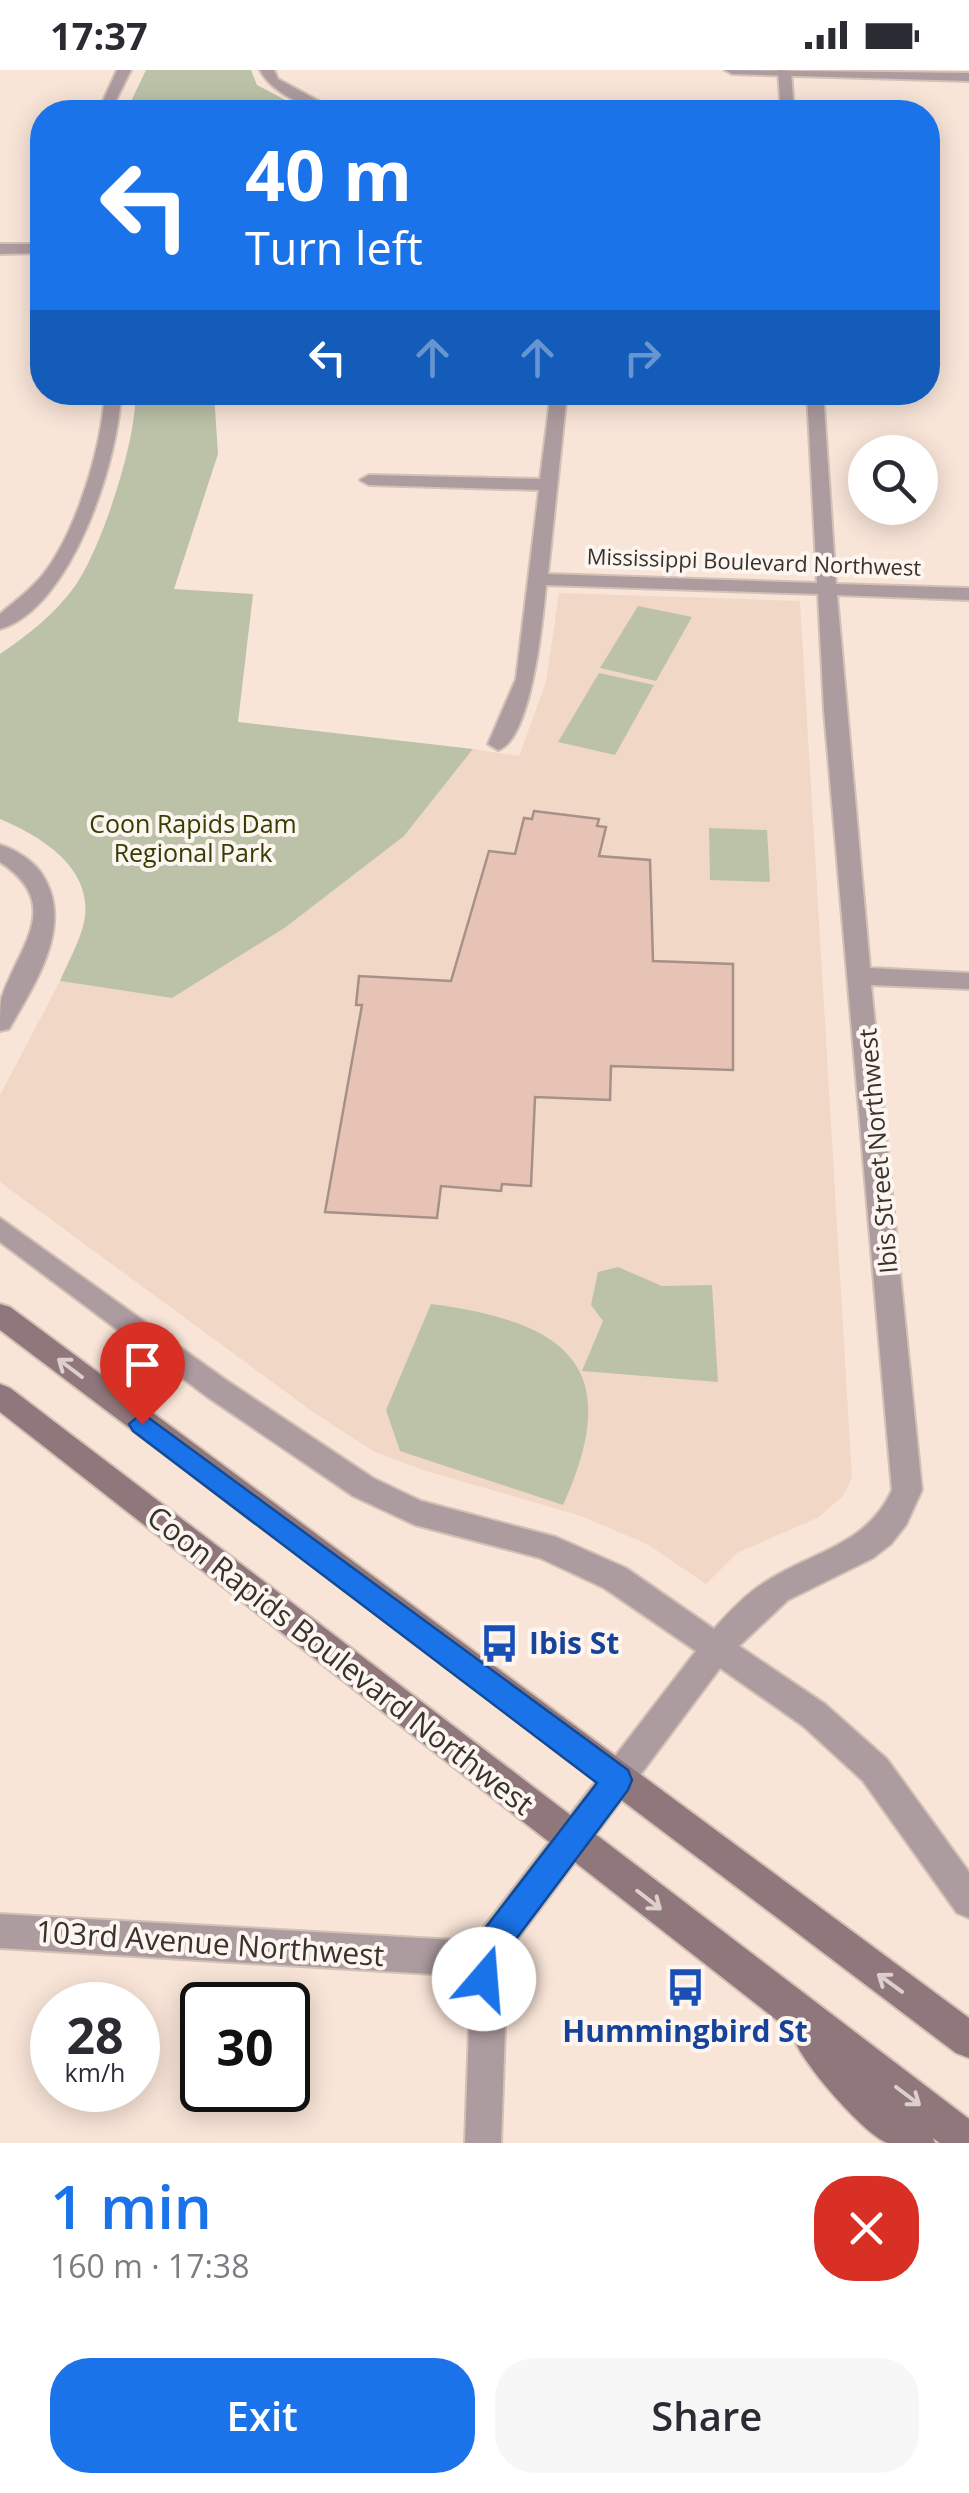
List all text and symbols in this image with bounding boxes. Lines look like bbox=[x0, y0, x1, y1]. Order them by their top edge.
text: 17:37 bbox=[50, 9, 148, 61]
text: 40 m bbox=[245, 126, 412, 222]
icon: left bbox=[80, 140, 210, 270]
text: Turn left bbox=[245, 217, 423, 278]
icon: left bbox=[300, 330, 355, 385]
icon: ahead bbox=[405, 330, 460, 385]
icon: ahead bbox=[510, 330, 565, 385]
icon: right bbox=[615, 330, 670, 385]
map controls bbox=[848, 435, 938, 525]
button: search bbox=[848, 435, 938, 525]
street label: Mississippi Boulevard Northwest bbox=[586, 540, 922, 582]
park label: Coon Rapids Dam Regional Park bbox=[89, 806, 297, 869]
street label: Ibis Street Northwest bbox=[849, 1027, 905, 1275]
pin bbox=[100, 1322, 185, 1425]
icon: arrive bbox=[115, 1337, 170, 1392]
one-way arrow bbox=[57, 1358, 84, 1379]
street label: Coon Rapids Boulevard Northwest bbox=[139, 1496, 543, 1824]
place label: Ibis St bbox=[529, 1622, 619, 1663]
bus stop icon: Ibis St bbox=[478, 1623, 520, 1665]
one-way arrow bbox=[635, 1889, 662, 1910]
street label: 103rd Avenue Northwest bbox=[35, 1910, 386, 1975]
position arrow bbox=[432, 1927, 536, 2031]
bus stop icon: Hummingbird St bbox=[664, 1967, 706, 2009]
one-way arrow bbox=[877, 1973, 904, 1994]
speed limit sign: 30 bbox=[180, 1982, 310, 2112]
text: 28 bbox=[66, 2001, 124, 2069]
place label: Hummingbird St bbox=[562, 2010, 808, 2051]
text: km/h bbox=[65, 2055, 125, 2089]
one-way arrow bbox=[894, 2086, 921, 2107]
text: 1 min bbox=[50, 2165, 212, 2247]
button: close bbox=[814, 2176, 919, 2281]
text: 160 m · 17:38 bbox=[50, 2244, 249, 2287]
button: Exit bbox=[50, 2358, 475, 2473]
button: Share bbox=[495, 2358, 919, 2473]

